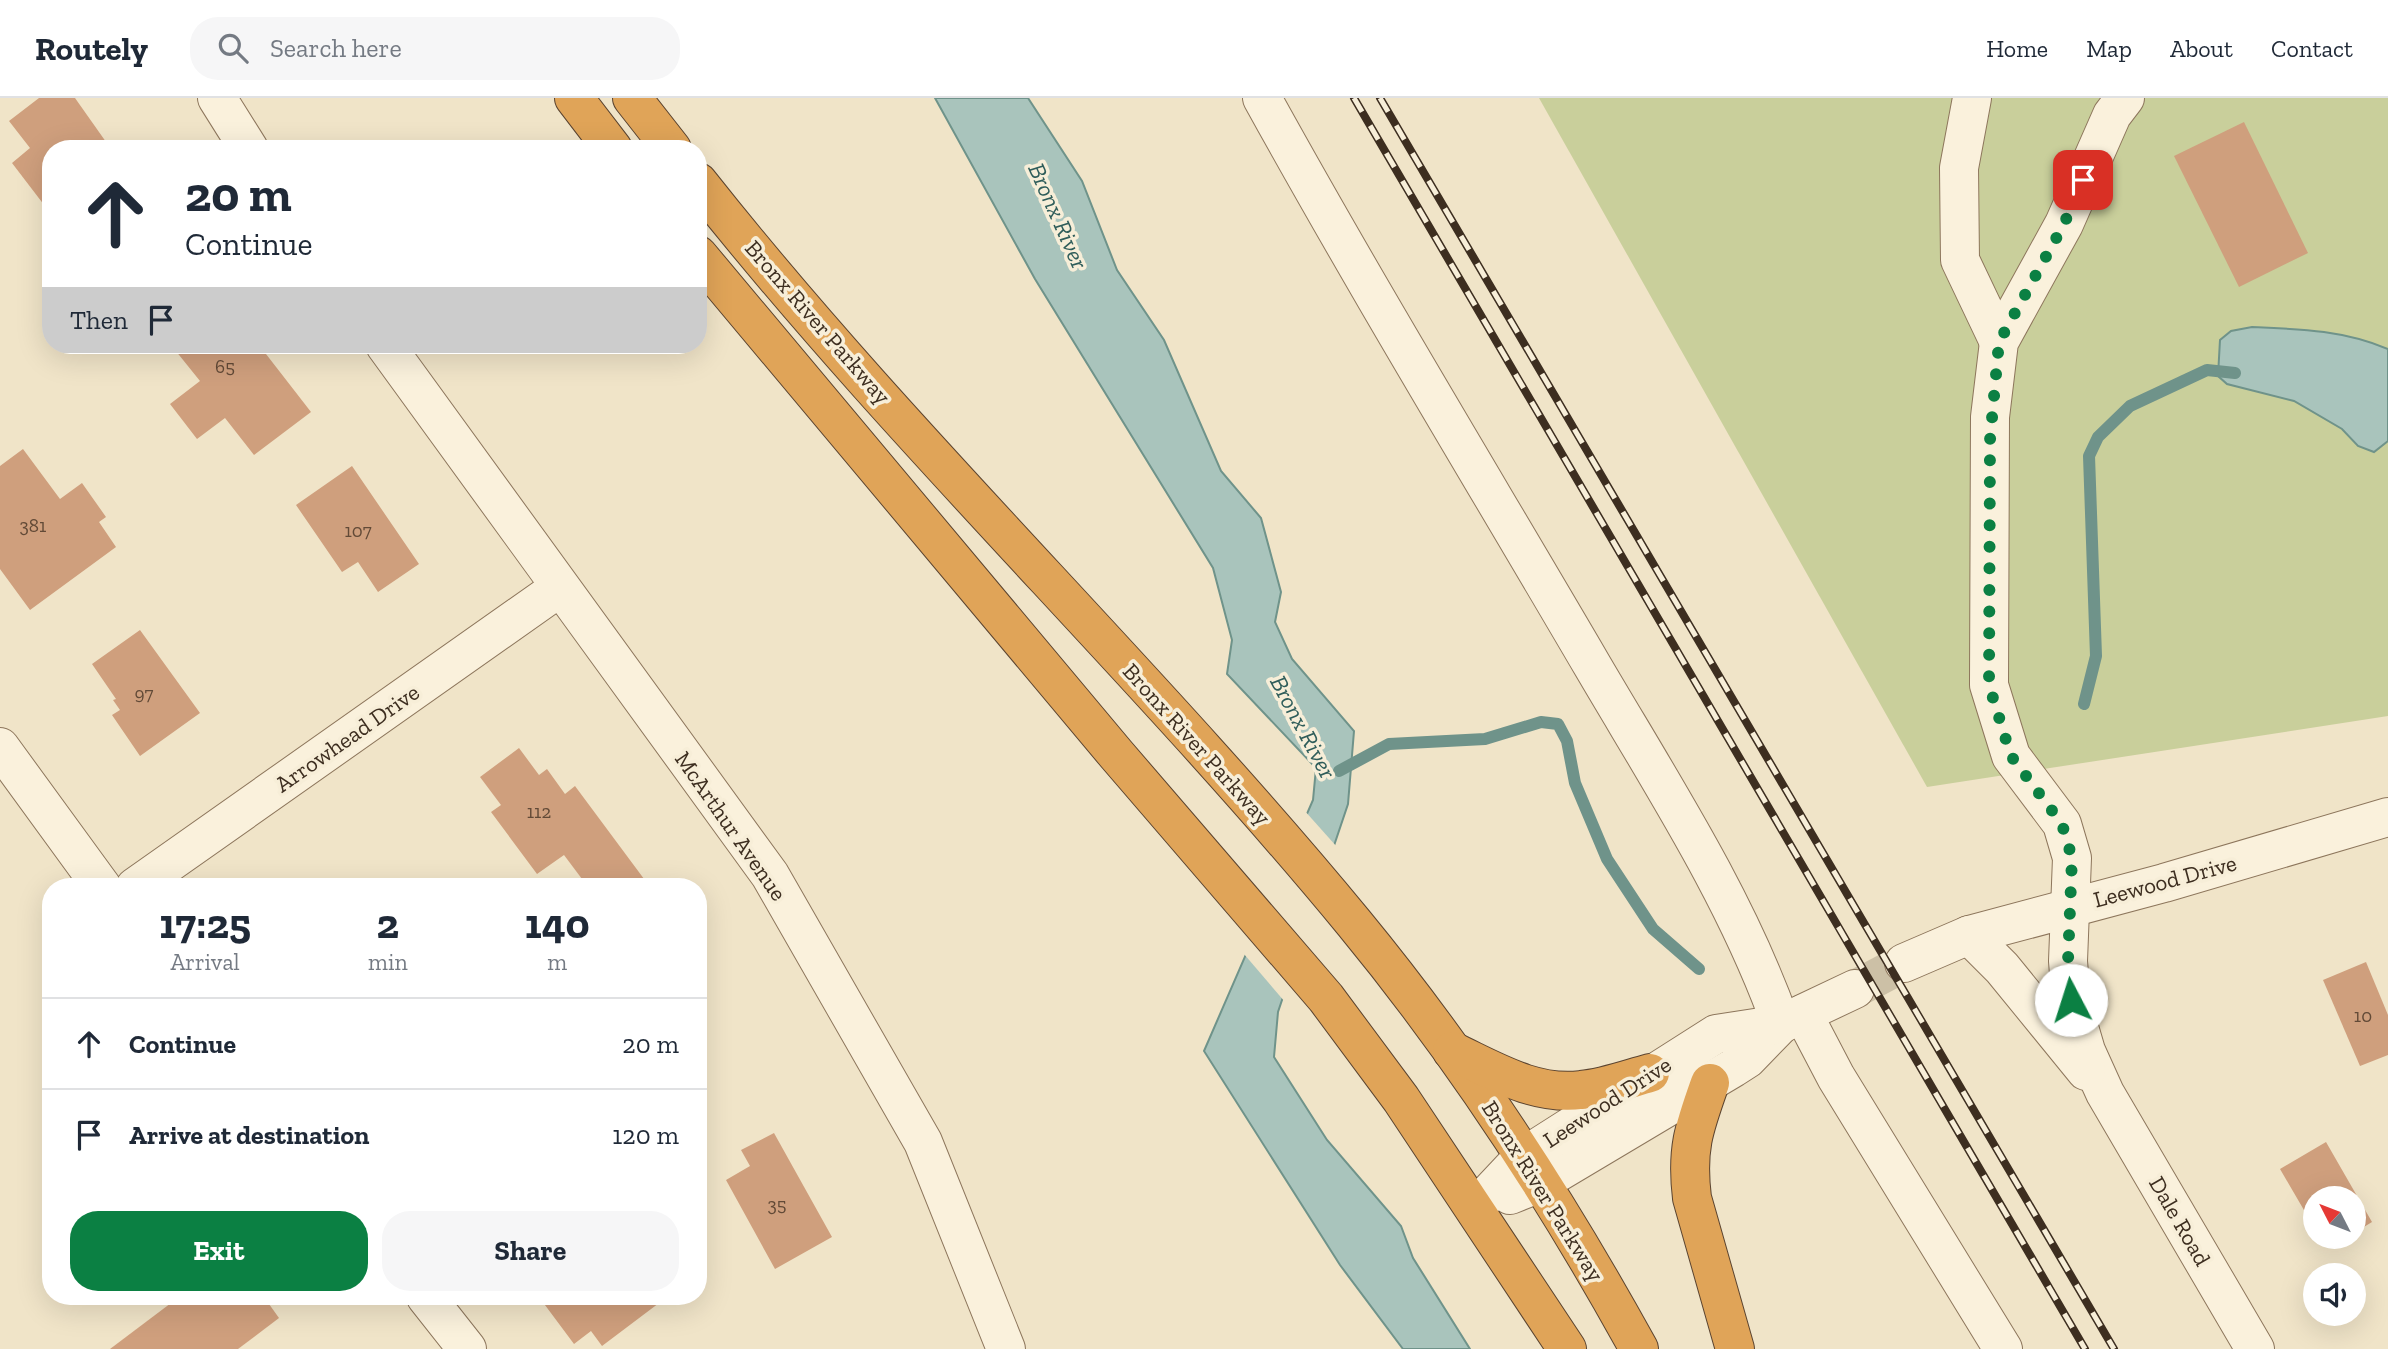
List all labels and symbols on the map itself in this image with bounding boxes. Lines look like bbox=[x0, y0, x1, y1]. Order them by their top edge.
pin bbox=[2053, 150, 2113, 210]
water label: Bronx River bbox=[1022, 158, 1095, 274]
street label: Bronx River Parkway bbox=[739, 234, 897, 410]
house number: 65 bbox=[215, 355, 235, 378]
house number: 381 bbox=[20, 514, 46, 537]
house number: 107 bbox=[344, 519, 372, 542]
street label: Bronx River Parkway bbox=[1117, 657, 1277, 831]
water label: Bronx River bbox=[1264, 670, 1343, 784]
street label: Arrowhead Drive bbox=[269, 678, 425, 798]
house number: 97 bbox=[134, 682, 154, 705]
street label: McArthur Avenue bbox=[669, 746, 793, 906]
house number: 112 bbox=[527, 800, 551, 823]
street label: Leewood Drive bbox=[2090, 848, 2240, 914]
position arrow bbox=[2034, 963, 2108, 1037]
house number: 10 bbox=[2354, 1004, 2372, 1027]
street label: Leewood Drive bbox=[1538, 1050, 1676, 1154]
street label: Bronx River Parkway bbox=[1476, 1095, 1610, 1287]
street label: Dale Road bbox=[2143, 1171, 2217, 1271]
north arrow bbox=[2303, 1186, 2366, 1250]
house number: 35 bbox=[767, 1193, 787, 1216]

